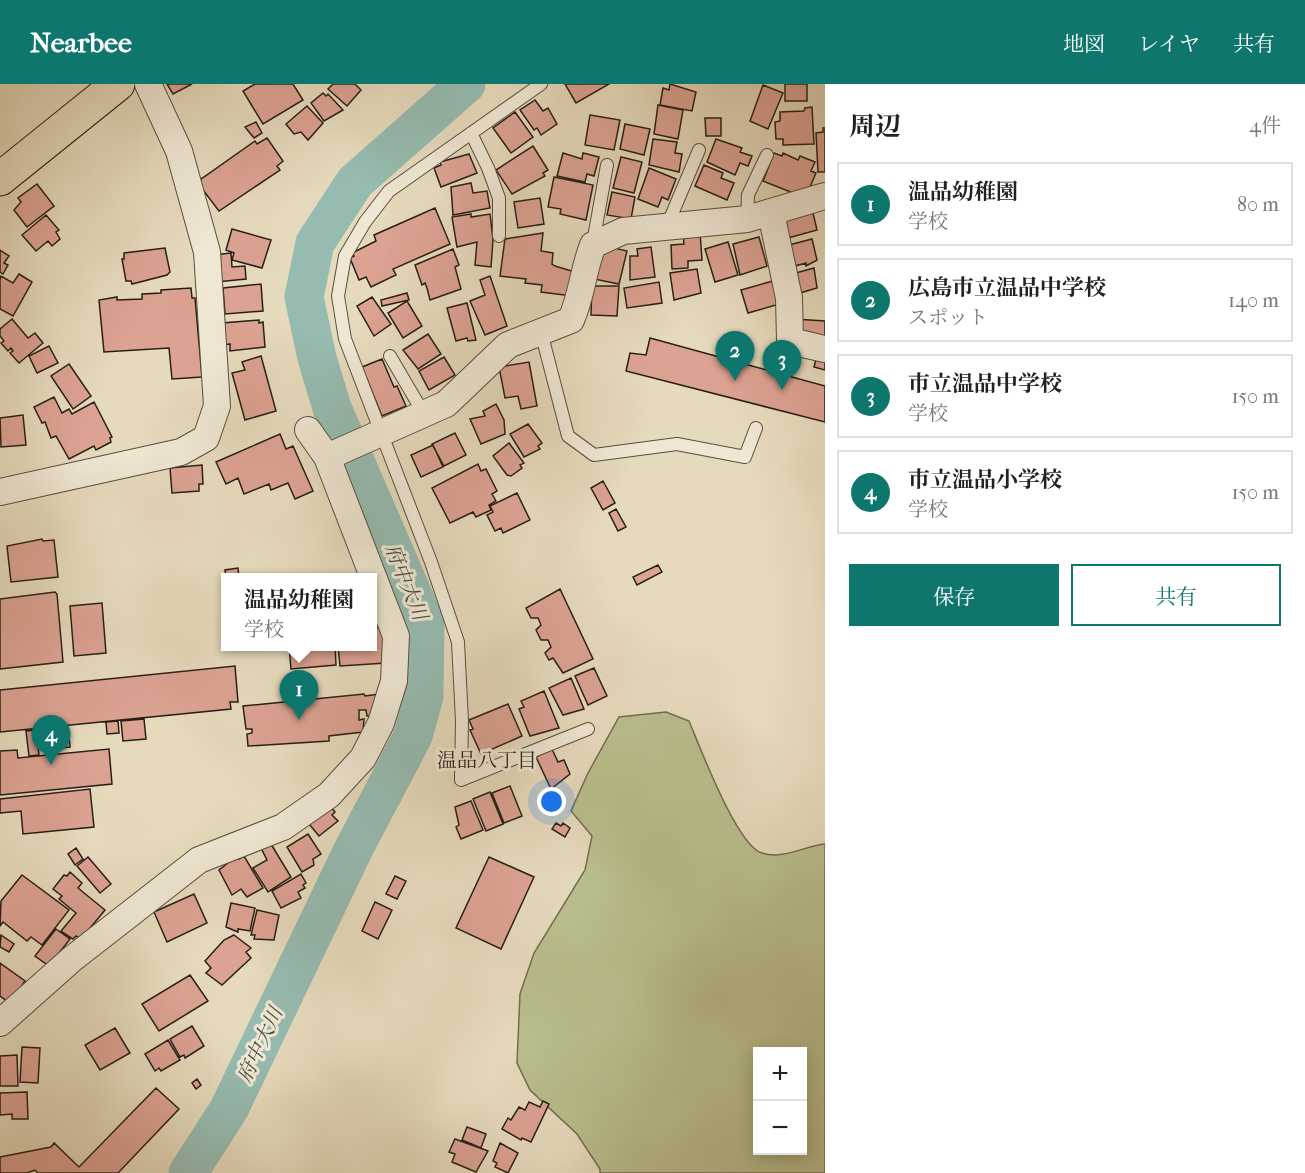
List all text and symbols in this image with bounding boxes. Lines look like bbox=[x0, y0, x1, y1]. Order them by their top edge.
text: Nearbee bbox=[30, 26, 132, 59]
text: 地図 bbox=[1063, 32, 1105, 56]
text: レイヤ bbox=[1138, 32, 1200, 56]
text: 共有 bbox=[1233, 32, 1275, 56]
text: 周辺 bbox=[849, 111, 901, 142]
text: 4件 bbox=[1249, 114, 1281, 137]
text: 温品幼稚園 bbox=[908, 179, 1018, 205]
text: 1 bbox=[867, 193, 874, 216]
text: 80 m bbox=[1237, 193, 1279, 216]
text: 学校 bbox=[908, 210, 948, 233]
text: 広島市立温品中学校 bbox=[908, 275, 1106, 301]
text: 2 bbox=[865, 289, 876, 312]
text: 140 m bbox=[1228, 289, 1279, 312]
text: スポット bbox=[908, 306, 988, 329]
pin: 2 bbox=[716, 332, 754, 381]
pin: 3 bbox=[762, 340, 802, 390]
text: 市立温品中学校 bbox=[908, 371, 1062, 397]
text: 3 bbox=[866, 385, 875, 408]
text: 150 m bbox=[1231, 385, 1279, 408]
text: 学校 bbox=[908, 402, 948, 425]
text: 市立温品小学校 bbox=[908, 467, 1062, 493]
text: 4 bbox=[865, 481, 876, 504]
text: 150 m bbox=[1231, 481, 1279, 504]
text: 学校 bbox=[908, 498, 948, 521]
water label: 府中大川 bbox=[380, 541, 432, 625]
button: 保存 bbox=[849, 564, 1059, 626]
button: 共有 bbox=[1071, 564, 1281, 626]
popup bbox=[221, 573, 377, 651]
text: 温品幼稚園 bbox=[244, 587, 354, 613]
text: 学校 bbox=[244, 618, 284, 641]
pin: 1 bbox=[280, 670, 318, 720]
pin: 4 bbox=[32, 716, 70, 765]
district label: 温品八丁目 bbox=[437, 749, 537, 772]
your location bbox=[537, 787, 566, 816]
water label: 府中大川 bbox=[233, 1002, 288, 1086]
map controls bbox=[753, 1047, 807, 1155]
button: + bbox=[753, 1047, 807, 1101]
button: − bbox=[753, 1101, 807, 1155]

